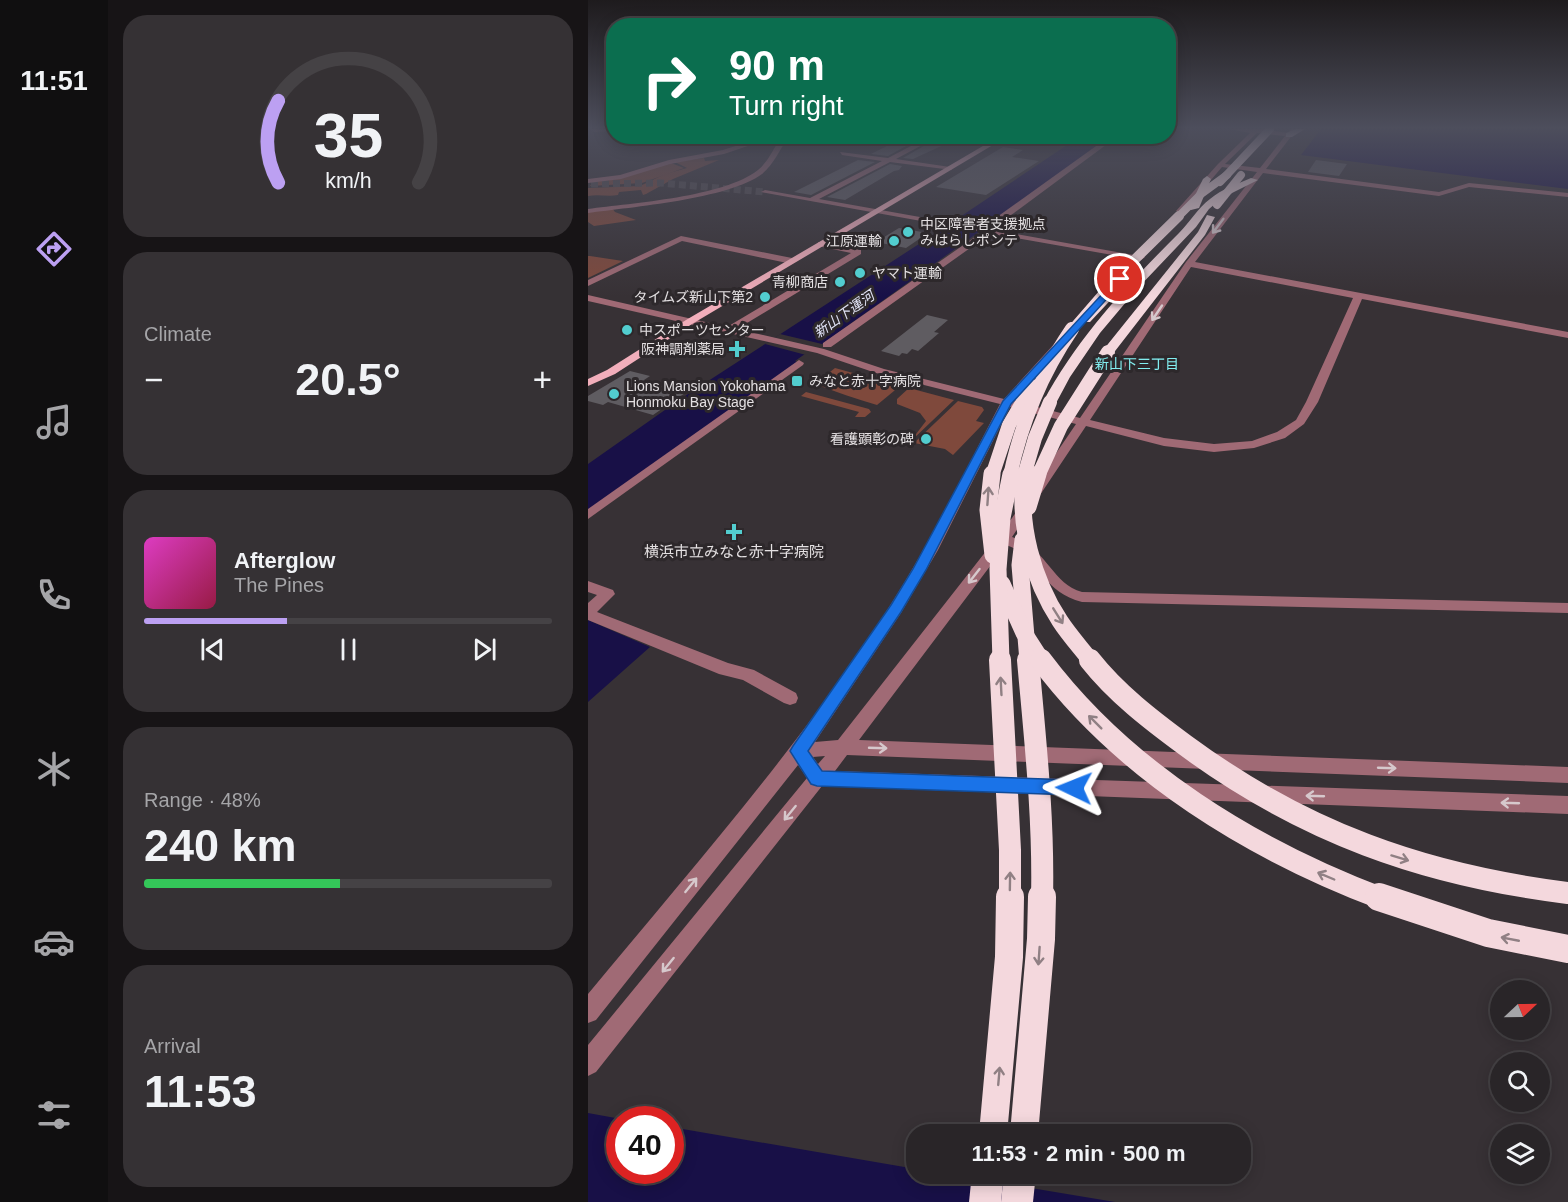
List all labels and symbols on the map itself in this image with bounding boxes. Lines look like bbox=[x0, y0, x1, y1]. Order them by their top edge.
place label: 中区障害者支援拠点 みはらしポンテ bbox=[920, 216, 1046, 248]
one-way arrow bbox=[1212, 218, 1225, 234]
marker: 中区障害者支援拠点 みはらしポンテ bbox=[901, 225, 915, 239]
place label: 江原運輸 bbox=[826, 233, 882, 249]
marker: 江原運輸 bbox=[887, 234, 901, 248]
pin bbox=[1094, 253, 1145, 304]
place label: ヤマト運輸 bbox=[872, 265, 942, 281]
marker: ヤマト運輸 bbox=[853, 266, 867, 280]
place label: 青柳商店 bbox=[772, 274, 828, 290]
marker: 青柳商店 bbox=[833, 275, 847, 289]
water label: 新山下運河 bbox=[811, 286, 880, 341]
place label: タイムズ新山下第2 bbox=[633, 289, 753, 305]
marker: タイムズ新山下第2 bbox=[758, 290, 772, 304]
one-way arrow bbox=[1151, 304, 1163, 320]
place label: 中スポーツセンター bbox=[639, 322, 765, 338]
marker: 中スポーツセンター bbox=[620, 323, 634, 337]
place label: 阪神調剤薬局 bbox=[641, 341, 725, 357]
marker: 阪神調剤薬局 bbox=[730, 342, 744, 356]
district label: 新山下三丁目 bbox=[1095, 356, 1179, 372]
place label: みなと赤十字病院 bbox=[809, 373, 921, 389]
marker: みなと赤十字病院 bbox=[790, 374, 804, 388]
place label: Lions Mansion Yokohama Honmoku Bay Stage bbox=[626, 378, 786, 410]
marker: Lions Mansion Yokohama Honmoku Bay Stage bbox=[607, 387, 621, 401]
place label: 看護顕彰の碑 bbox=[830, 431, 914, 447]
marker: 看護顕彰の碑 bbox=[919, 432, 933, 446]
one-way arrow bbox=[983, 486, 994, 506]
marker: 横浜市立みなと赤十字病院 bbox=[725, 523, 743, 541]
place label: 横浜市立みなと赤十字病院 bbox=[644, 543, 824, 560]
one-way arrow bbox=[968, 568, 981, 584]
one-way arrow bbox=[1053, 607, 1065, 624]
one-way arrow bbox=[996, 677, 1007, 697]
one-way arrow bbox=[1088, 714, 1103, 729]
one-way arrow bbox=[867, 743, 887, 754]
position arrow bbox=[1042, 756, 1106, 820]
one-way arrow bbox=[1377, 762, 1397, 773]
one-way arrow bbox=[1305, 791, 1325, 802]
one-way arrow bbox=[1500, 797, 1520, 809]
one-way arrow bbox=[783, 805, 796, 821]
one-way arrow bbox=[1390, 853, 1409, 864]
one-way arrow bbox=[1317, 870, 1336, 881]
one-way arrow bbox=[1004, 872, 1016, 892]
one-way arrow bbox=[684, 877, 697, 893]
one-way arrow bbox=[1501, 933, 1521, 944]
one-way arrow bbox=[1034, 945, 1045, 965]
one-way arrow bbox=[661, 957, 674, 973]
north arrow bbox=[1490, 980, 1550, 1040]
one-way arrow bbox=[994, 1066, 1005, 1086]
speed limit sign: 40 bbox=[606, 1106, 684, 1184]

